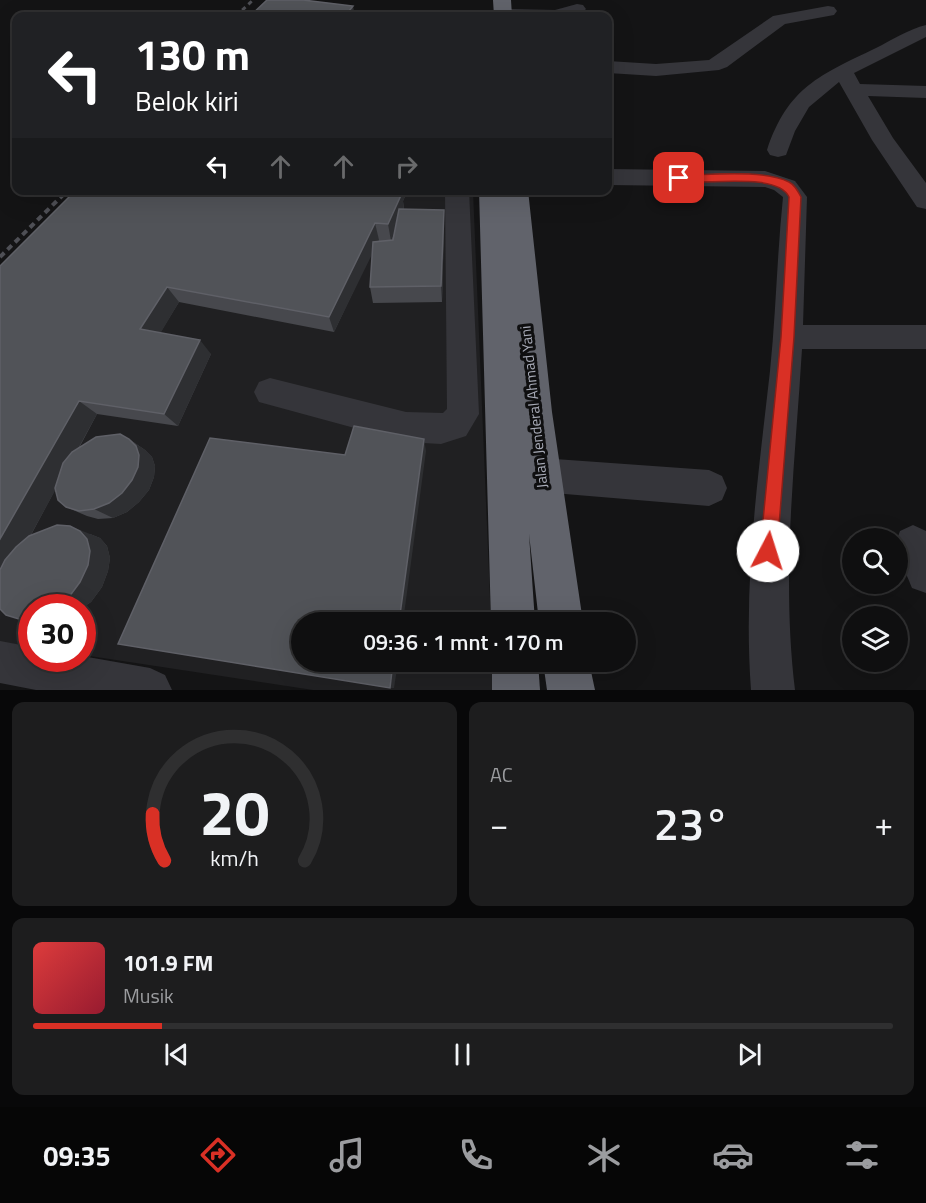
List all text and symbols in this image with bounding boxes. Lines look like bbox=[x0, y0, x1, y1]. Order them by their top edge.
text: 130 m bbox=[135, 22, 250, 86]
icon: left bbox=[36, 36, 114, 114]
text: Belok kiri bbox=[135, 80, 239, 121]
icon: left bbox=[201, 150, 234, 183]
icon: ahead bbox=[264, 150, 297, 183]
icon: ahead bbox=[327, 150, 360, 183]
icon: right bbox=[390, 150, 423, 183]
pin bbox=[653, 152, 704, 203]
icon: arrive bbox=[662, 161, 695, 194]
street label: Jalan Jenderal Ahmad Yani bbox=[514, 325, 553, 489]
position arrow bbox=[736, 519, 800, 583]
map controls bbox=[842, 528, 908, 672]
button: search bbox=[842, 528, 908, 594]
speed limit sign: 30 bbox=[18, 594, 96, 672]
button: layers bbox=[842, 606, 908, 672]
text: 09:36 · 1 mnt · 170 m bbox=[363, 625, 564, 659]
text: AC bbox=[490, 759, 513, 790]
text: 20 bbox=[200, 764, 269, 859]
text: 23° bbox=[654, 789, 729, 857]
text: − bbox=[490, 799, 508, 849]
text: + bbox=[875, 799, 893, 849]
text: km/h bbox=[210, 842, 259, 874]
text: 101.9 FM bbox=[123, 946, 213, 980]
text: Musik bbox=[123, 980, 174, 1011]
icon: previous bbox=[160, 1038, 193, 1071]
icon: pause bbox=[446, 1038, 479, 1071]
icon: next bbox=[733, 1038, 766, 1071]
icon: directions bbox=[197, 1134, 239, 1176]
icon: music bbox=[326, 1134, 368, 1176]
icon: phone bbox=[455, 1134, 497, 1176]
icon: climate bbox=[583, 1134, 625, 1176]
icon: car bbox=[712, 1134, 754, 1176]
icon: filters bbox=[841, 1134, 883, 1176]
text: 09:35 bbox=[43, 1135, 111, 1176]

